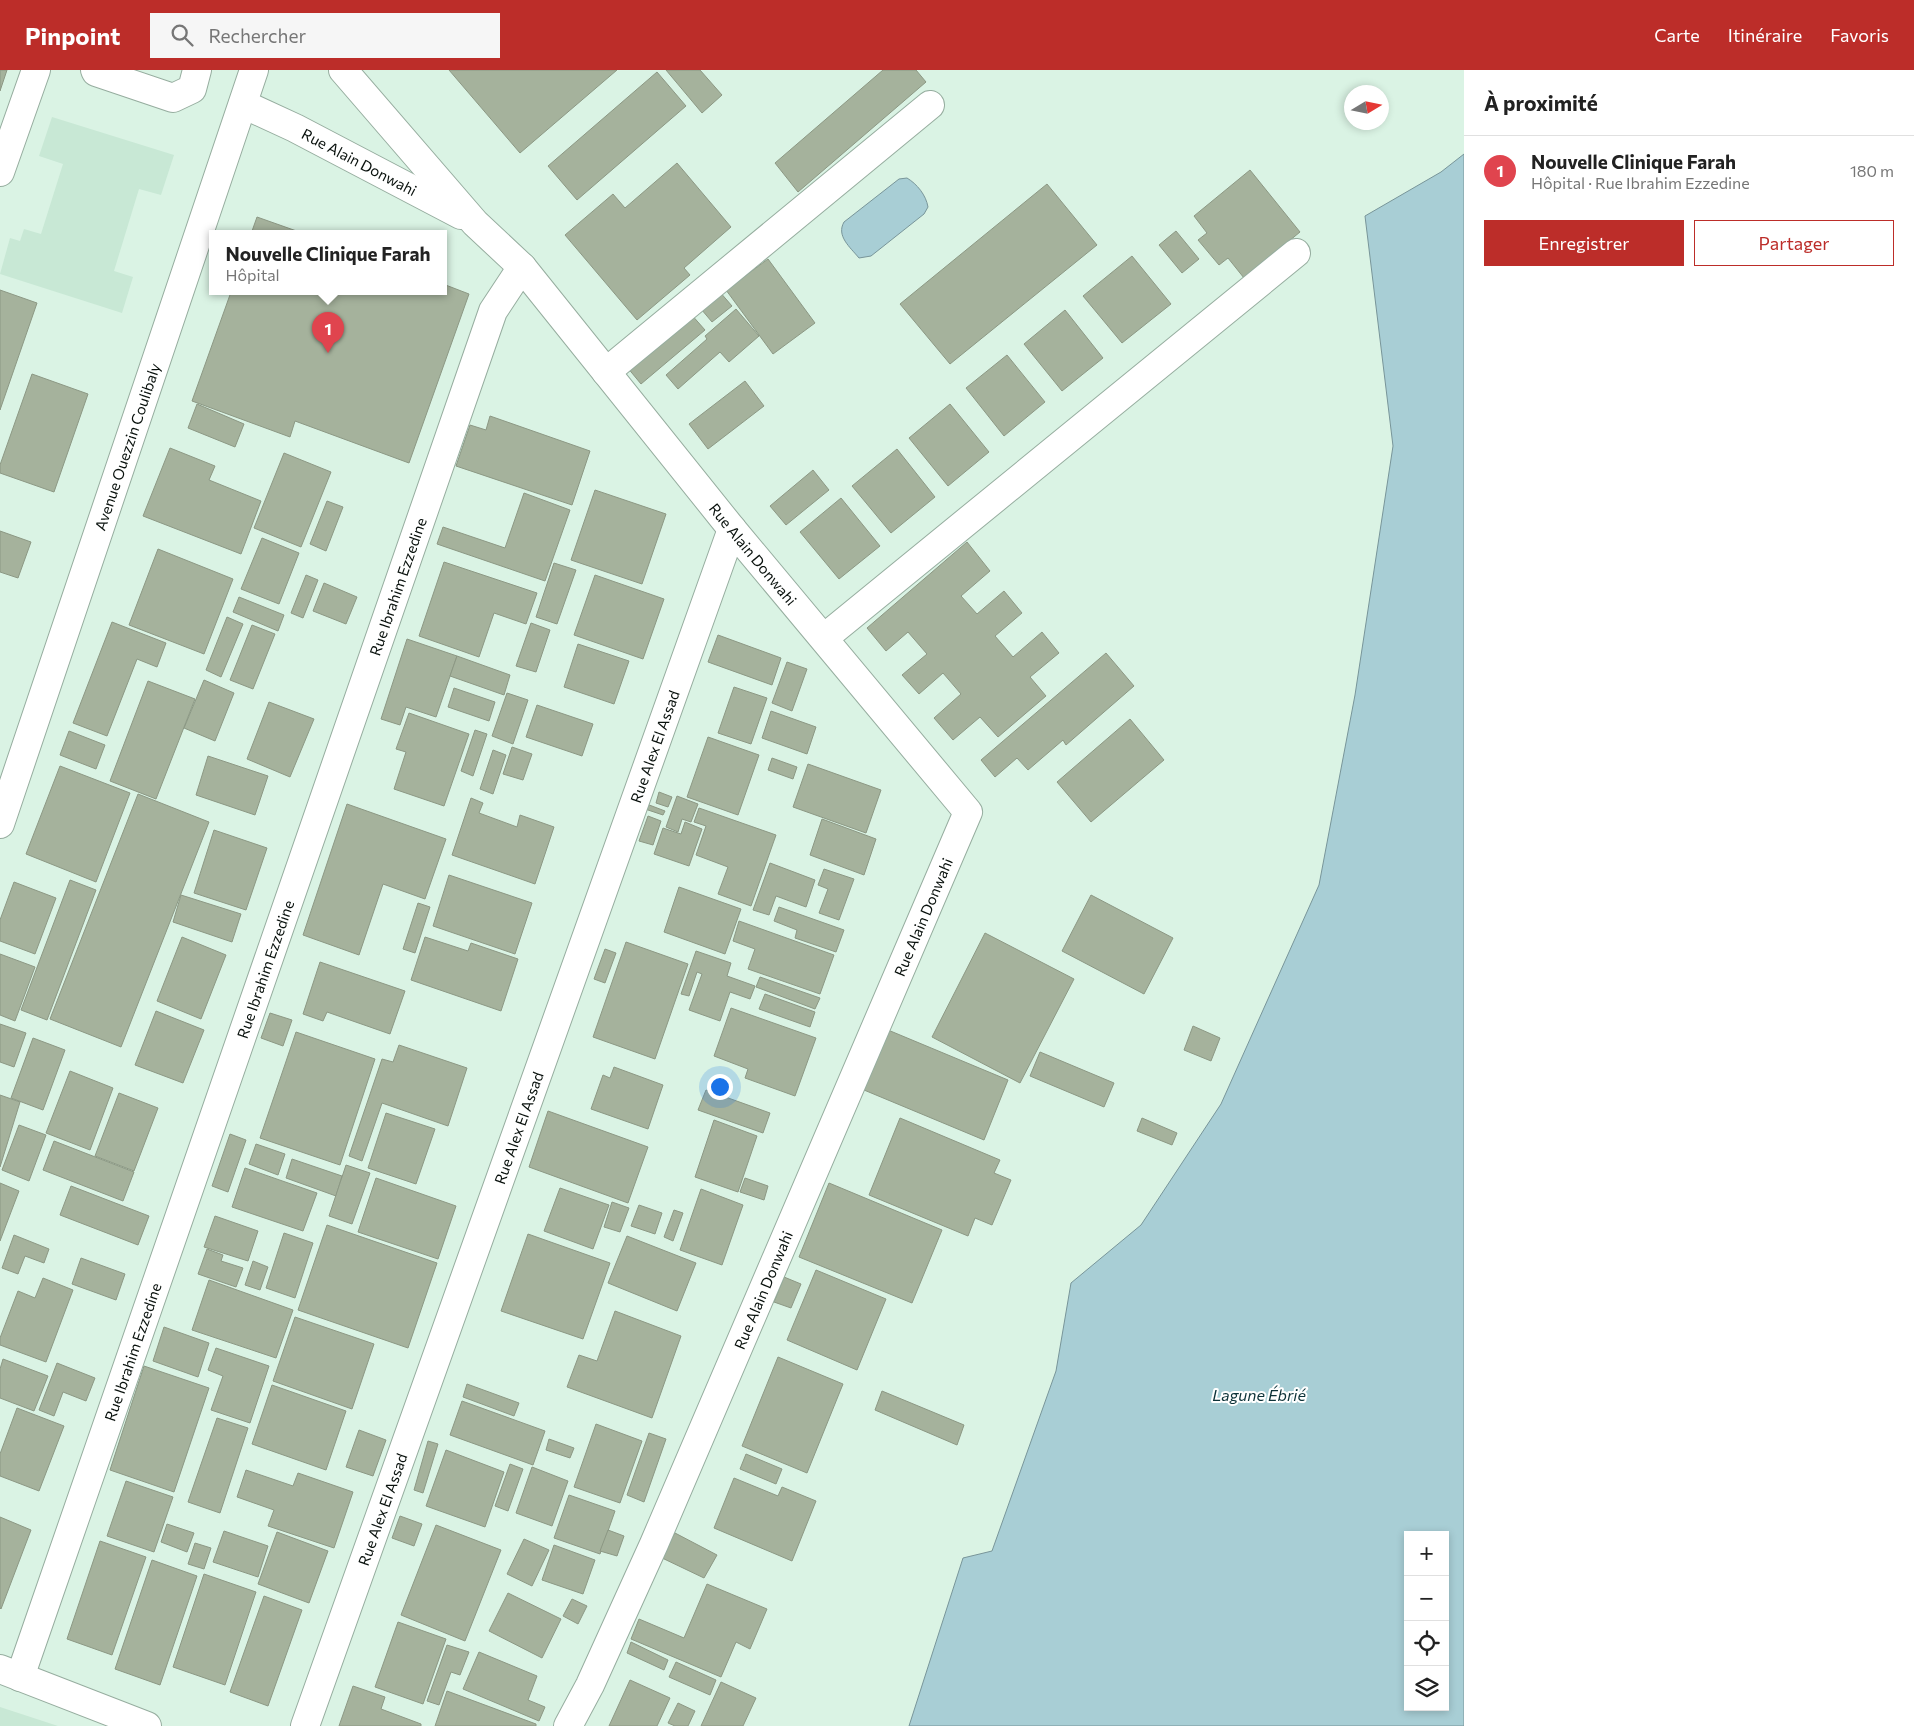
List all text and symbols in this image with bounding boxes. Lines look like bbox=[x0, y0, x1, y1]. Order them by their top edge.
search box bbox=[150, 13, 500, 58]
text: Pinpoint bbox=[25, 21, 120, 50]
icon: search bbox=[168, 21, 196, 49]
text: Rechercher bbox=[208, 24, 306, 47]
text: Carte bbox=[1654, 24, 1700, 46]
text: Itinéraire bbox=[1728, 24, 1802, 46]
text: Favoris bbox=[1830, 24, 1889, 46]
north arrow bbox=[1344, 85, 1389, 130]
text: À proximité bbox=[1484, 90, 1598, 115]
street label: Rue Alain Donwahi bbox=[299, 124, 420, 199]
text: Nouvelle Clinique Farah bbox=[1531, 150, 1736, 173]
text: 1 bbox=[1496, 161, 1504, 180]
text: 180 m bbox=[1850, 161, 1894, 180]
text: Hôpital · Rue Ibrahim Ezzedine bbox=[1531, 173, 1750, 192]
button: Enregistrer bbox=[1484, 220, 1684, 266]
button: Partager bbox=[1694, 220, 1894, 266]
popup bbox=[209, 230, 447, 295]
text: Nouvelle Clinique Farah bbox=[226, 242, 431, 265]
text: Hôpital bbox=[226, 265, 280, 284]
pin: 1 bbox=[312, 312, 344, 353]
street label: Avenue Ouezzin Coulibaly bbox=[91, 361, 164, 533]
street label: Rue Alain Donwahi bbox=[706, 499, 801, 609]
street label: Rue Ibrahim Ezzedine bbox=[365, 515, 430, 658]
street label: Rue Alex El Assad bbox=[626, 688, 683, 805]
street label: Rue Alain Donwahi bbox=[890, 855, 956, 979]
street label: Rue Ibrahim Ezzedine bbox=[233, 898, 297, 1041]
street label: Rue Alex El Assad bbox=[490, 1069, 547, 1187]
your location bbox=[707, 1074, 733, 1100]
street label: Rue Alain Donwahi bbox=[730, 1228, 796, 1352]
street label: Rue Ibrahim Ezzedine bbox=[100, 1280, 165, 1423]
water label: Lagune Ébrié bbox=[1212, 1385, 1306, 1404]
street label: Rue Alex El Assad bbox=[354, 1451, 411, 1568]
map controls bbox=[1404, 1531, 1449, 1711]
button: + bbox=[1404, 1531, 1449, 1576]
button: − bbox=[1404, 1576, 1449, 1621]
button: locate bbox=[1404, 1621, 1449, 1666]
button: layers bbox=[1404, 1666, 1449, 1711]

